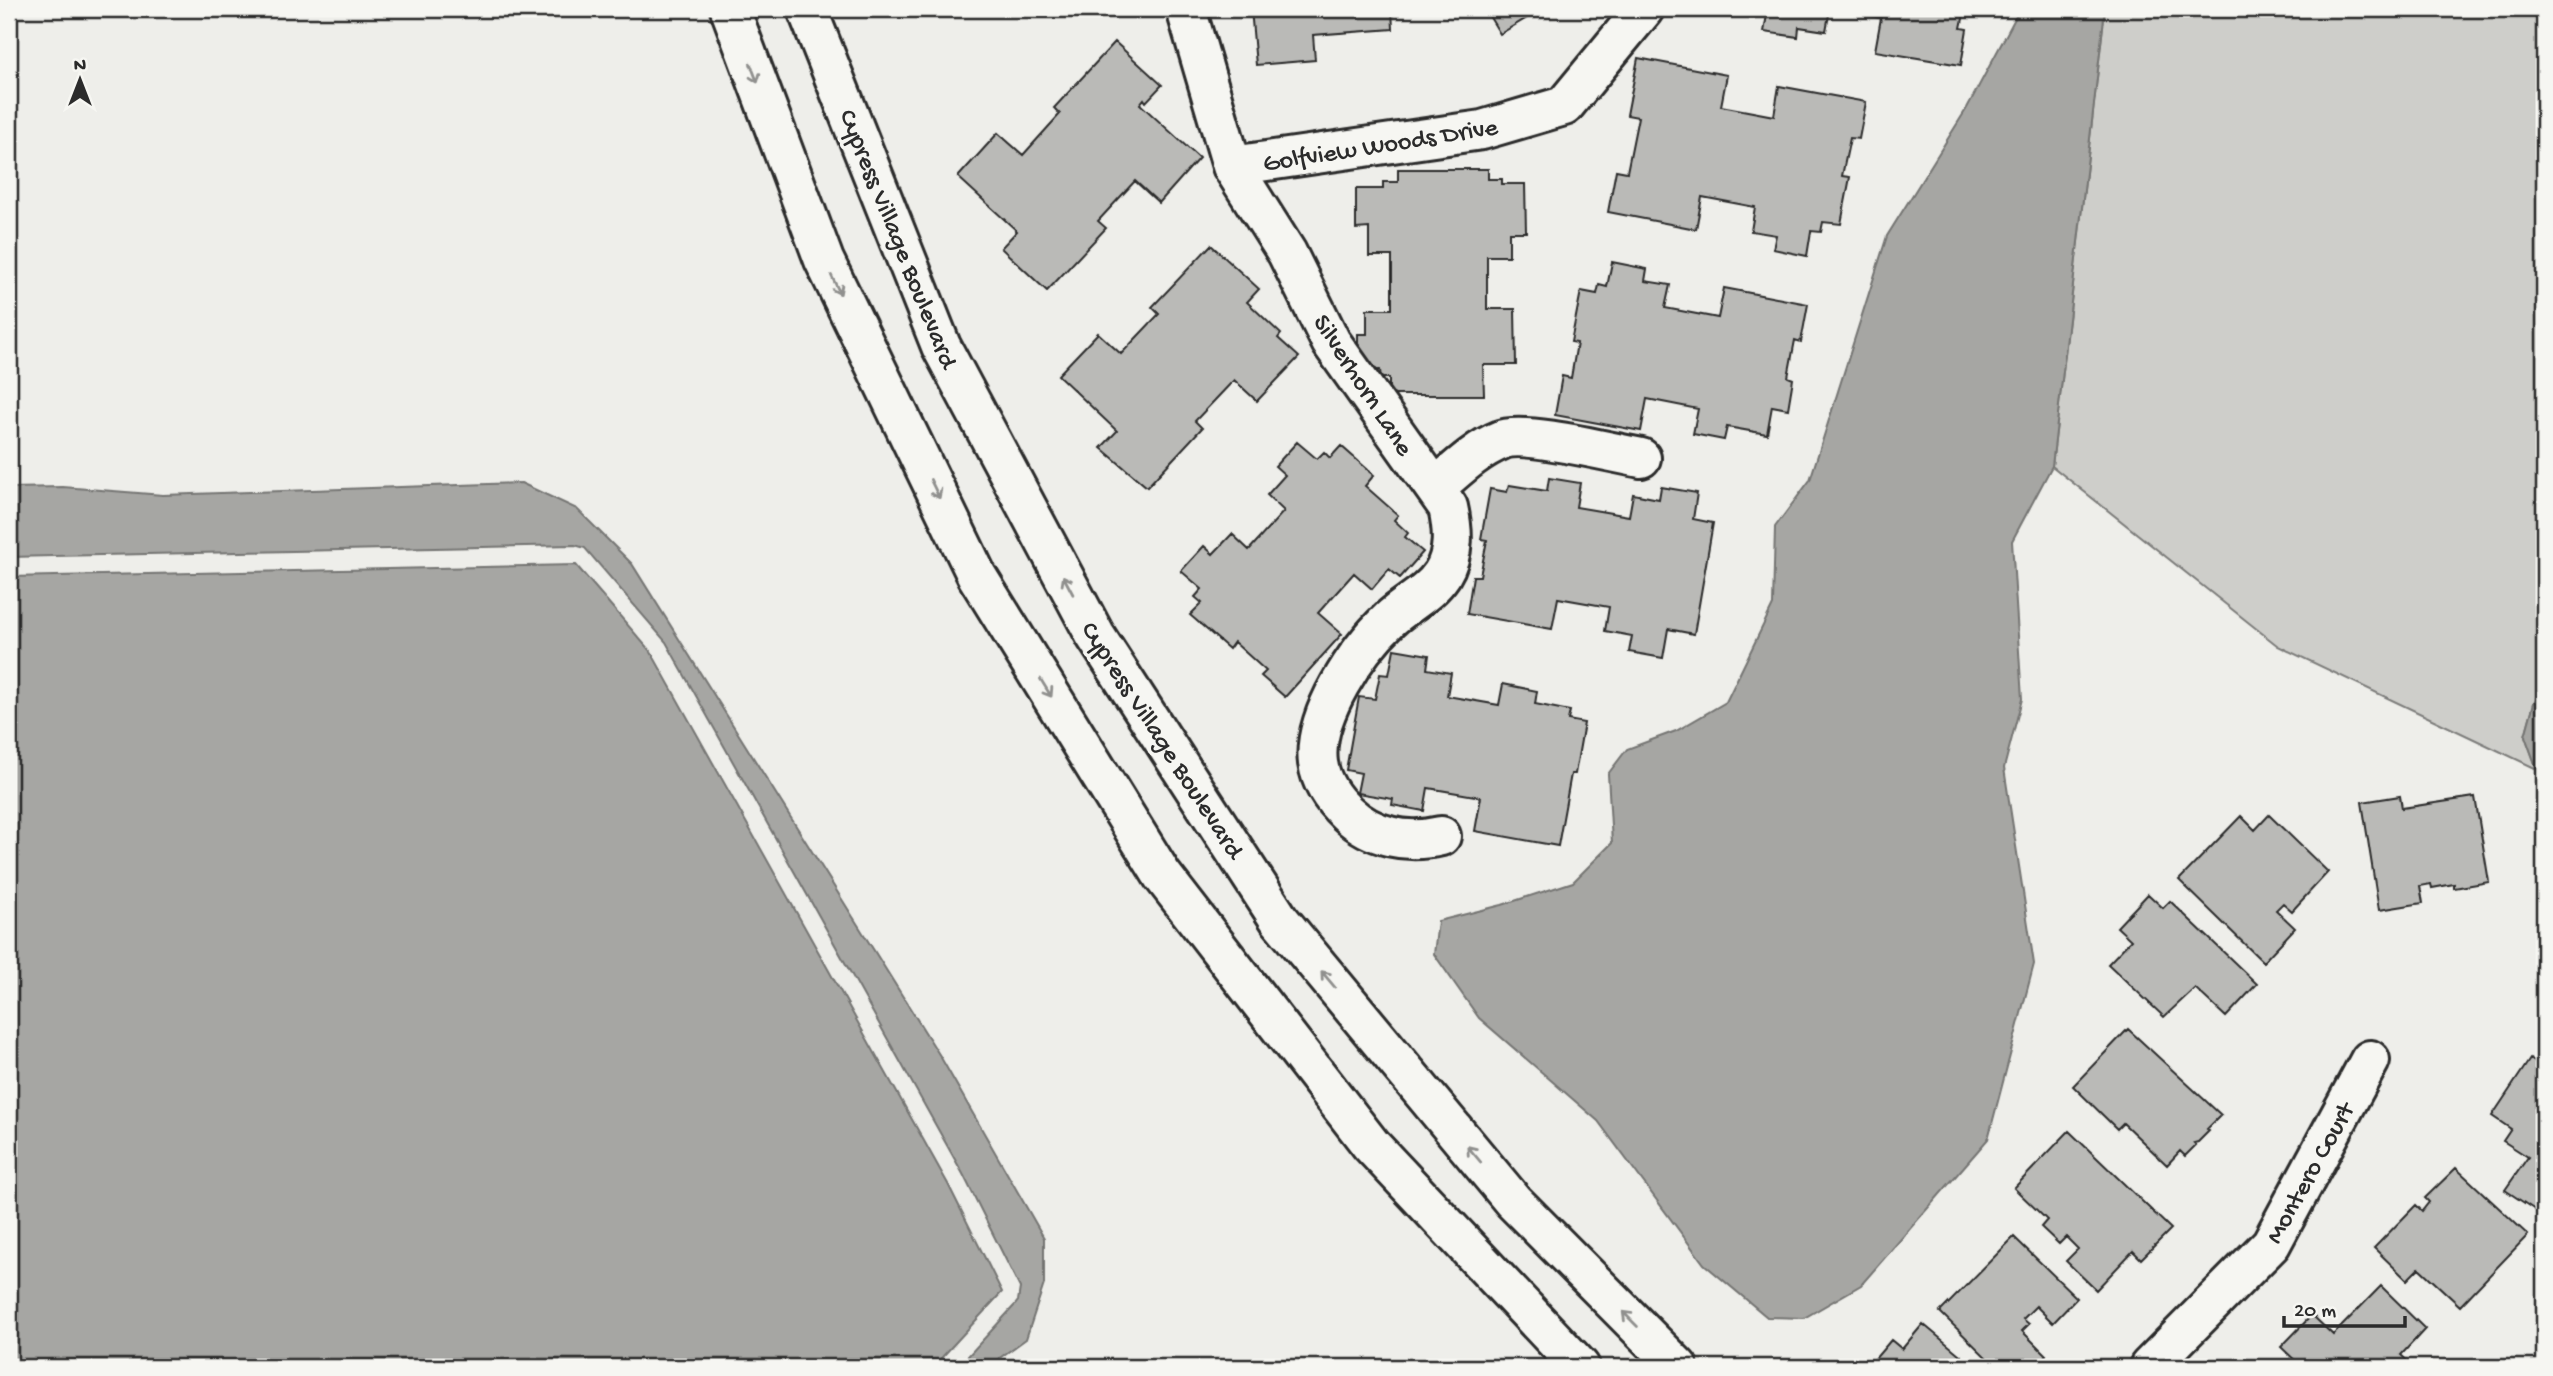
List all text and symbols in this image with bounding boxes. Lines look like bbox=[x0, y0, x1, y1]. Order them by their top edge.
north arrow bbox=[46, 46, 116, 116]
text: N bbox=[74, 55, 86, 78]
one-way arrow bbox=[748, 61, 761, 83]
street label: Cypress Village Boulevard bbox=[830, 106, 963, 375]
street label: Golfview Woods Drive bbox=[1261, 113, 1501, 181]
one-way arrow bbox=[829, 274, 843, 295]
street label: Silverhorn Lane bbox=[1304, 310, 1419, 463]
one-way arrow bbox=[929, 478, 942, 499]
one-way arrow bbox=[1061, 575, 1075, 596]
street label: Cypress Village Boulevard bbox=[1072, 617, 1249, 867]
one-way arrow bbox=[1039, 677, 1053, 697]
one-way arrow bbox=[1321, 970, 1336, 988]
street label: Montero Court bbox=[2260, 1096, 2365, 1250]
one-way arrow bbox=[1466, 1145, 1481, 1163]
scale bar bbox=[2284, 1285, 2404, 1329]
text: 20 m bbox=[2294, 1300, 2336, 1325]
one-way arrow bbox=[1622, 1311, 1639, 1328]

